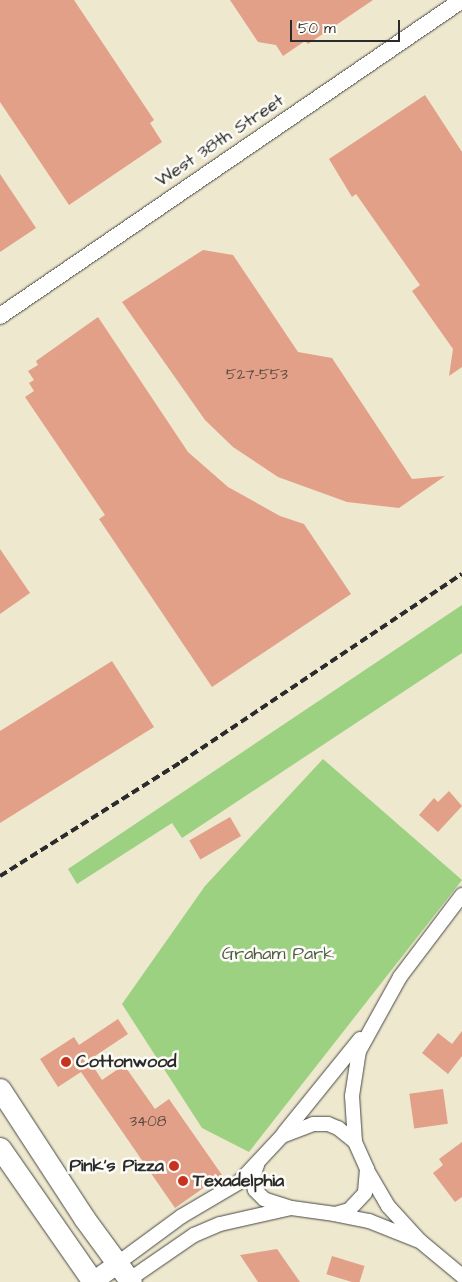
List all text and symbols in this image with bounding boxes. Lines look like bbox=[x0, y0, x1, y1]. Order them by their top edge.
scale bar bbox=[292, 10, 402, 42]
text: 50 m bbox=[298, 18, 336, 39]
street label: West 38th Street bbox=[152, 90, 288, 192]
house number: 527-553 bbox=[226, 366, 288, 384]
park label: Graham Park bbox=[222, 943, 334, 965]
place label: Cottonwood bbox=[76, 1051, 177, 1073]
marker: Cottonwood bbox=[60, 1056, 72, 1068]
house number: 3408 bbox=[129, 1113, 167, 1131]
place label: Pink's Pizza bbox=[69, 1155, 164, 1177]
marker: Pink's Pizza bbox=[168, 1160, 180, 1172]
place label: Texadelphia bbox=[193, 1170, 284, 1192]
marker: Texadelphia bbox=[177, 1175, 189, 1187]

